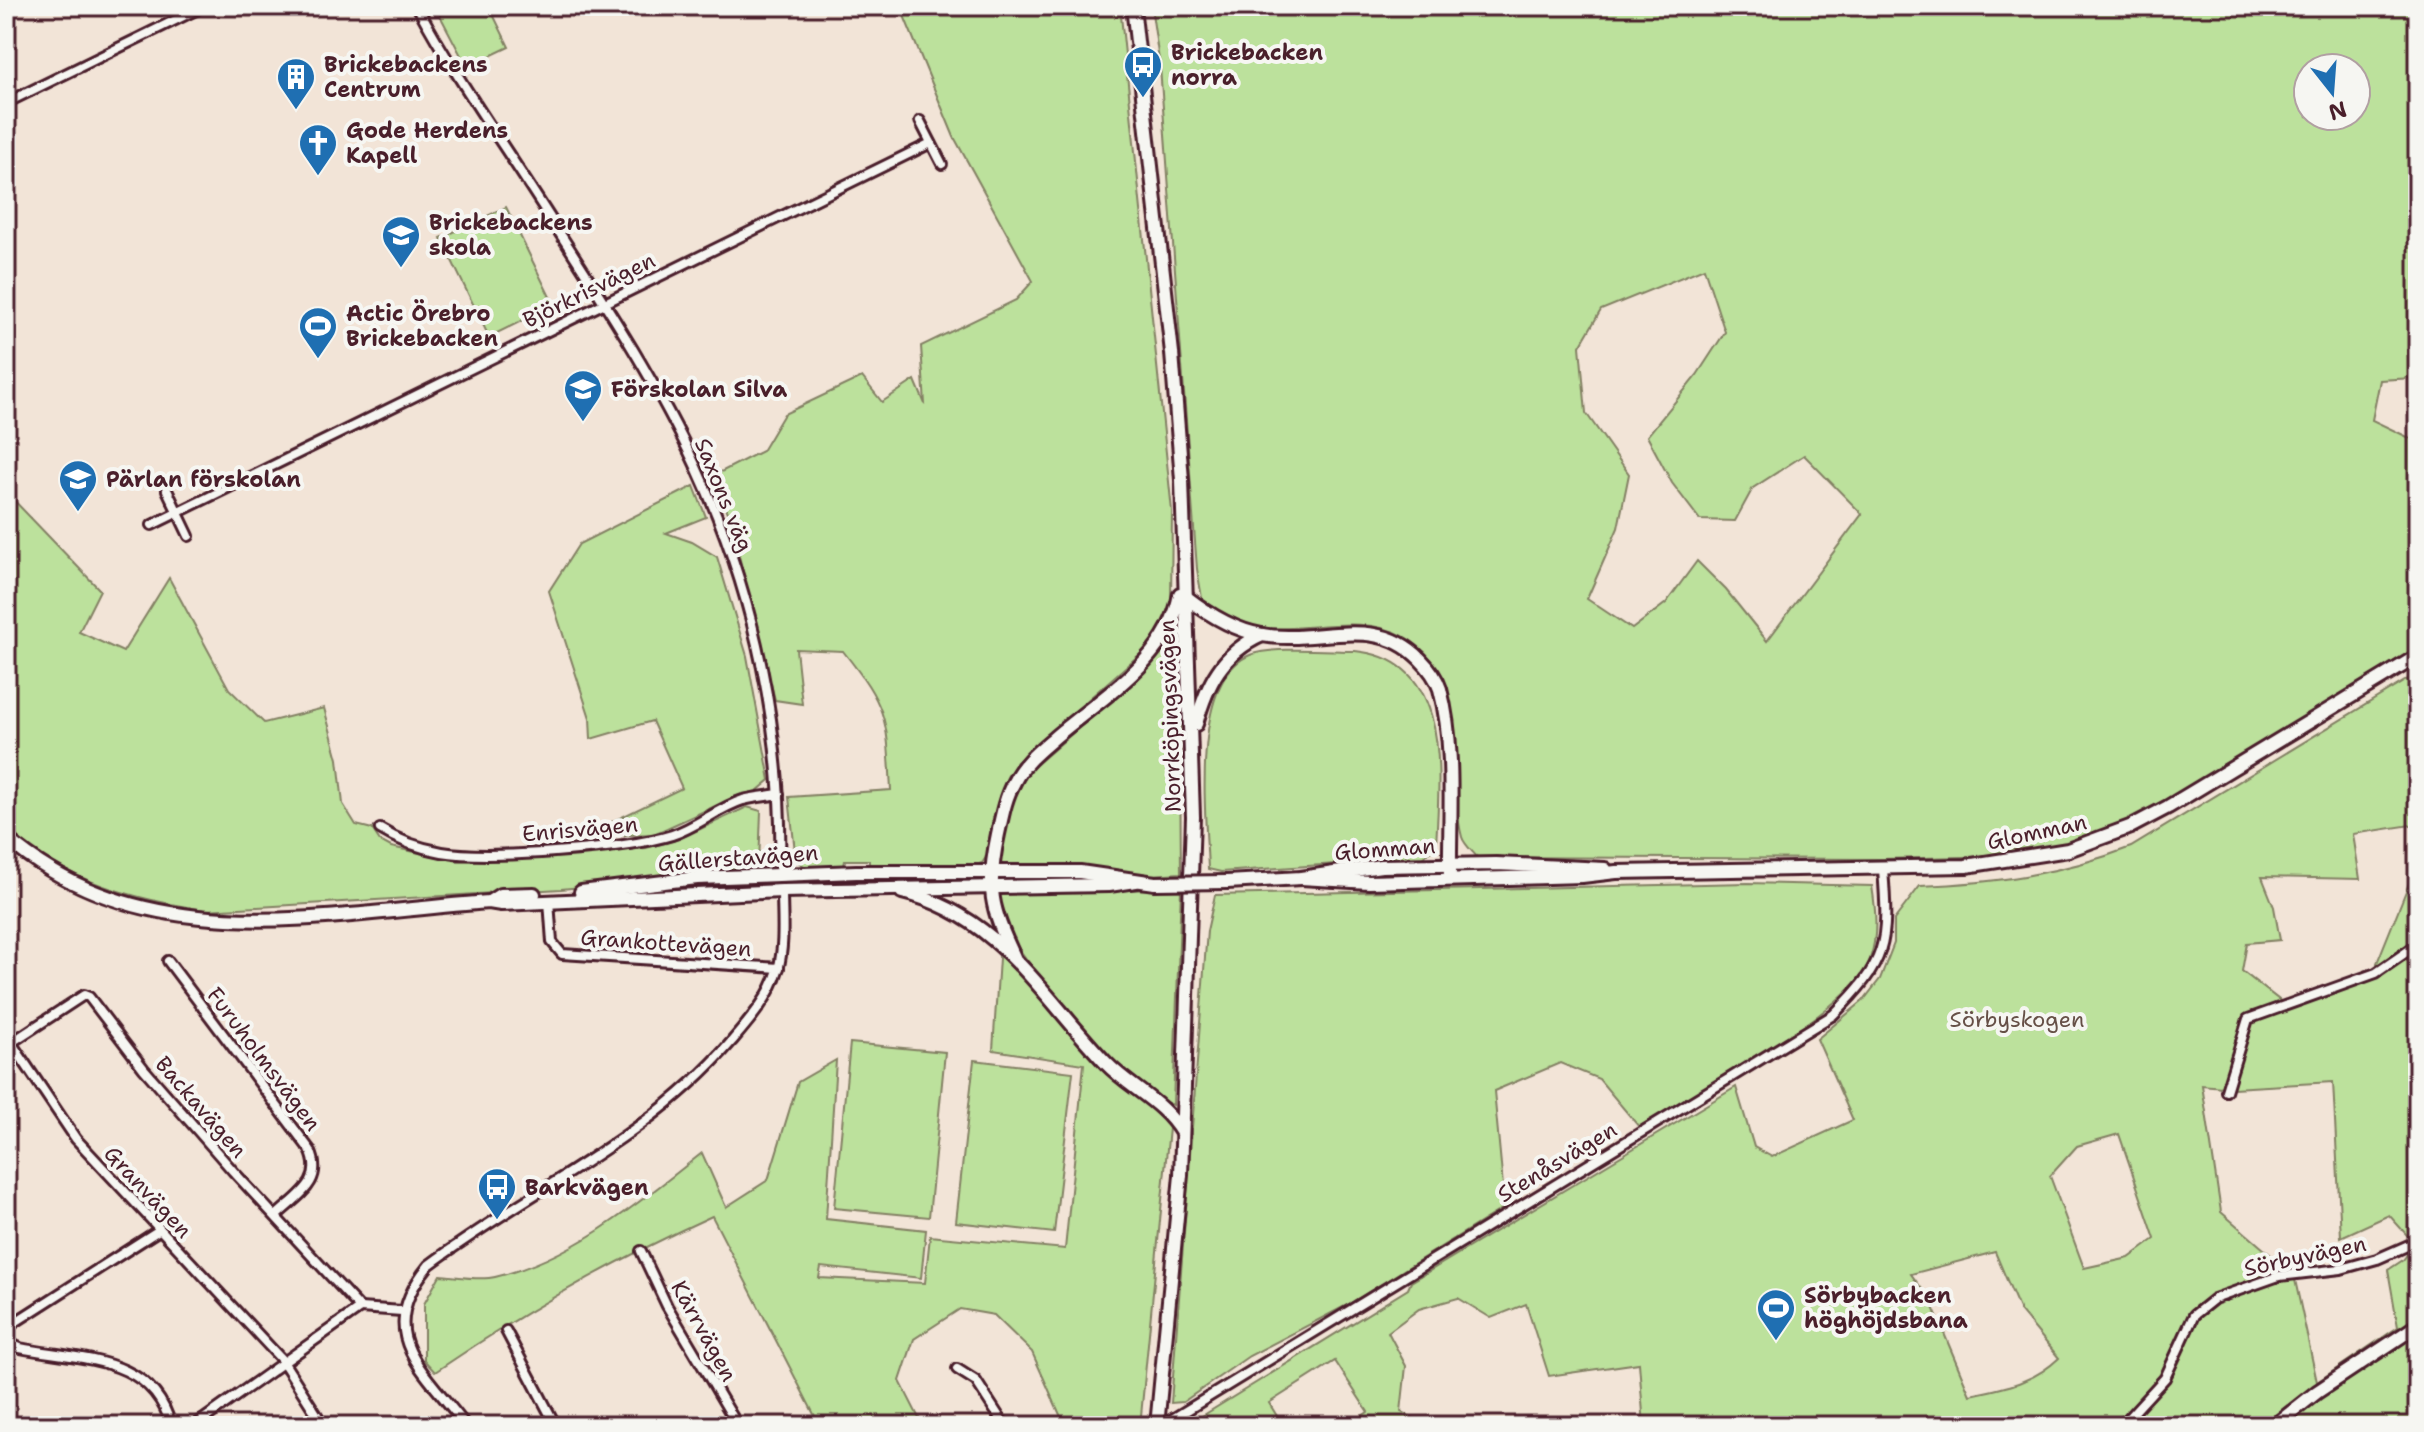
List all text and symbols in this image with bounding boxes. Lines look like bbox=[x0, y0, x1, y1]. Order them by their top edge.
place label: Brickebacken norra bbox=[1171, 38, 1323, 92]
bus stop icon: Brickebacken norra bbox=[1122, 44, 1164, 99]
place label: Brickebackens Centrum bbox=[324, 50, 488, 104]
north arrow bbox=[2292, 52, 2372, 132]
building icon: Brickebackens Centrum bbox=[275, 56, 317, 111]
text: N bbox=[2325, 94, 2350, 127]
place label: Gode Herdens Kapell bbox=[346, 116, 508, 170]
church icon: Gode Herdens Kapell bbox=[297, 122, 339, 177]
place label: Brickebackens skola bbox=[429, 208, 593, 262]
school or university icon: Brickebackens skola bbox=[380, 214, 422, 269]
street label: Björkrisvägen bbox=[518, 246, 660, 334]
place label: Actic Örebro Brickebacken bbox=[346, 299, 498, 353]
sports icon: Actic Örebro Brickebacken bbox=[297, 305, 339, 360]
school or university icon: Förskolan Silva bbox=[562, 368, 604, 423]
place label: Förskolan Silva bbox=[611, 375, 787, 404]
street label: Saxons väg bbox=[688, 434, 760, 556]
school or university icon: Pärlan förskolan bbox=[57, 458, 99, 513]
place label: Pärlan förskolan bbox=[106, 465, 301, 494]
street label: Norrköpingsvägen bbox=[1152, 619, 1188, 813]
street label: Glomman bbox=[1985, 807, 2089, 857]
street label: Enrisvägen bbox=[521, 809, 639, 849]
street label: Glomman bbox=[1334, 831, 1436, 867]
street label: Gällerstavägen bbox=[657, 838, 819, 878]
street label: Grankottevägen bbox=[579, 923, 753, 963]
street label: Furuholmsvägen bbox=[200, 981, 328, 1137]
park label: Sörbyskogen bbox=[1950, 1005, 2084, 1034]
street label: Backavägen bbox=[149, 1050, 253, 1164]
street label: Stenåsvägen bbox=[1492, 1115, 1622, 1209]
street label: Granvägen bbox=[98, 1140, 198, 1244]
bus stop icon: Barkvägen bbox=[476, 1166, 518, 1221]
place label: Barkvägen bbox=[525, 1173, 649, 1202]
street label: Sörbyvägen bbox=[2241, 1229, 2369, 1283]
street label: Kärrvägen bbox=[664, 1275, 744, 1387]
place label: Sörbybacken höghöjdsbana bbox=[1804, 1281, 1968, 1335]
sports icon: Sörbybacken höghöjdsbana bbox=[1755, 1287, 1797, 1342]

